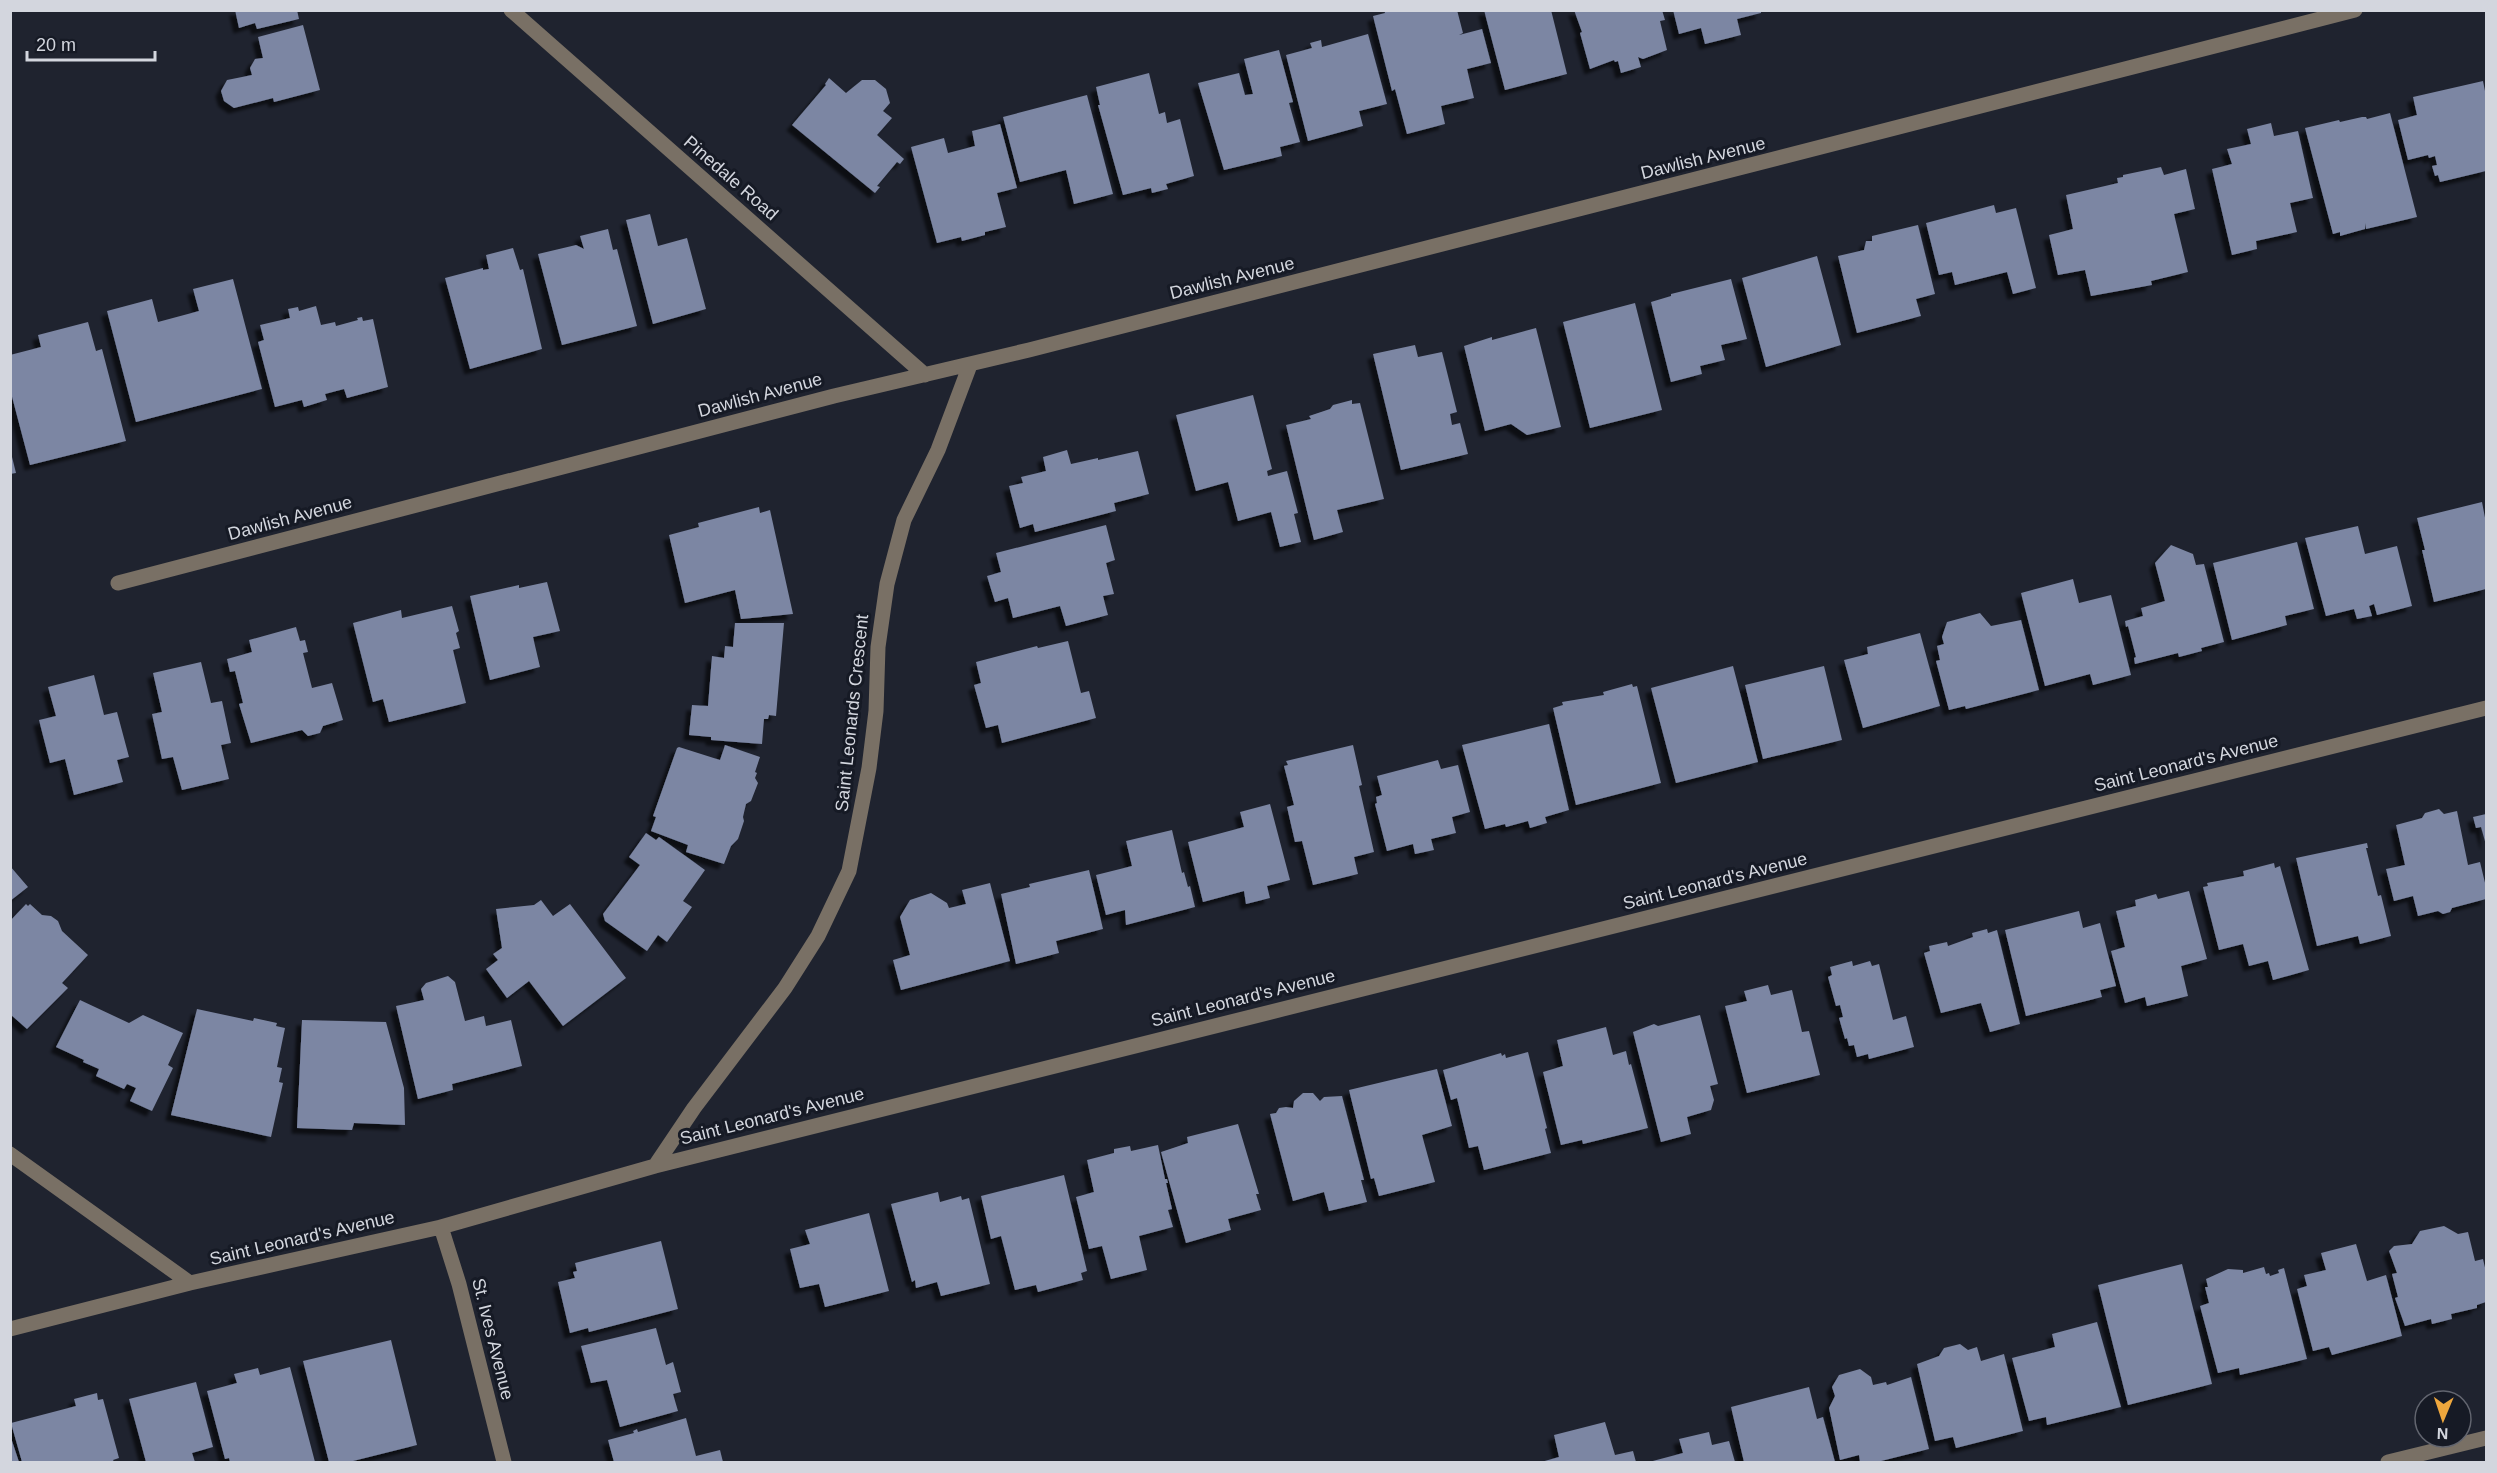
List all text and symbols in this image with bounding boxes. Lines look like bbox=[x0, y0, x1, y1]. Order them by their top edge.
scale bar bbox=[27, 24, 154, 62]
text: 20 m bbox=[36, 35, 76, 55]
street label: Pinedale Road bbox=[680, 132, 782, 224]
street label: Dawlish Avenue bbox=[1639, 133, 1767, 183]
street label: Dawlish Avenue bbox=[1168, 253, 1296, 303]
street label: Dawlish Avenue bbox=[696, 369, 824, 421]
street label: Dawlish Avenue bbox=[226, 492, 354, 544]
street label: Saint Leonards Crescent bbox=[832, 613, 872, 813]
street label: Saint Leonard's Avenue bbox=[2092, 730, 2280, 796]
street label: Saint Leonard's Avenue bbox=[1621, 848, 1809, 914]
street label: Saint Leonard's Avenue bbox=[1149, 965, 1337, 1031]
street label: Saint Leonard's Avenue bbox=[678, 1083, 866, 1149]
street label: Saint Leonard's Avenue bbox=[208, 1207, 396, 1269]
street label: St. Ives Avenue bbox=[468, 1276, 518, 1402]
north arrow bbox=[2413, 1389, 2473, 1449]
text: N bbox=[2436, 1425, 2449, 1442]

